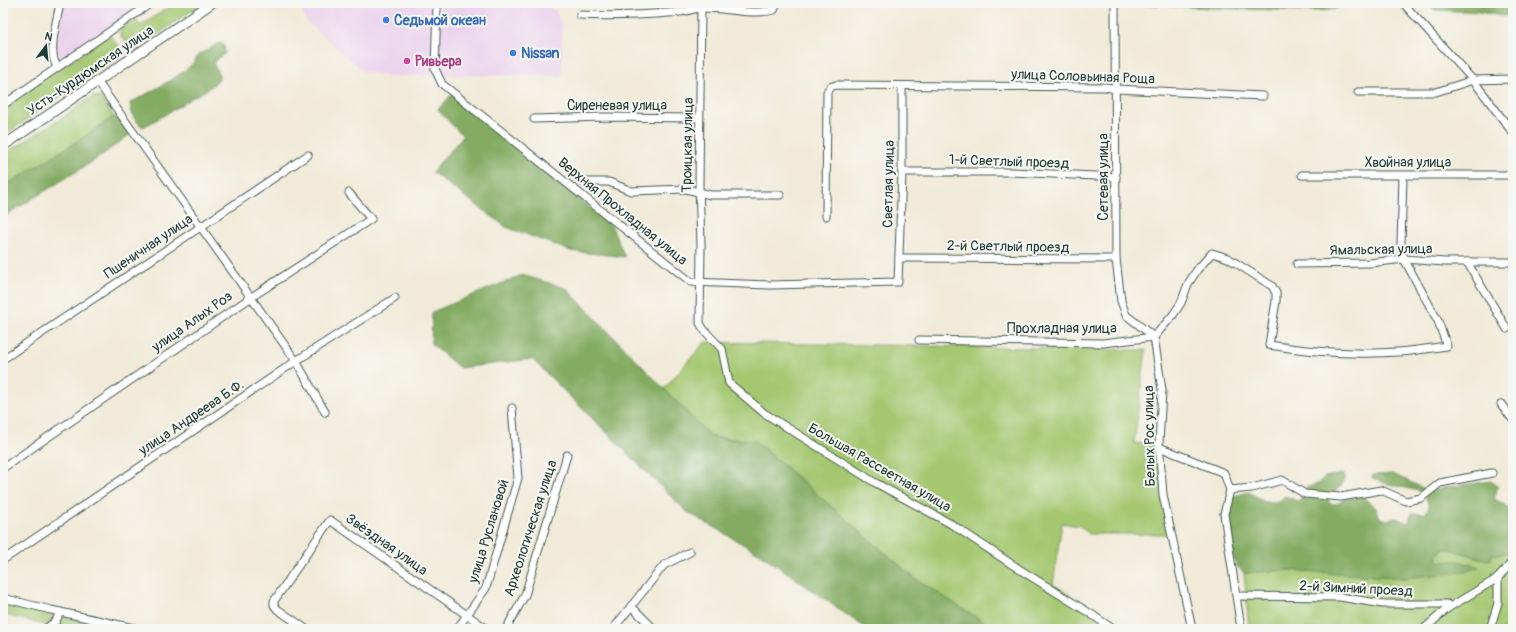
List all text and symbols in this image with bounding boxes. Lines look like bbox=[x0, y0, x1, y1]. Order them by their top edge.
place label: Седьмой океан bbox=[394, 12, 486, 29]
marker: Седьмой океан bbox=[381, 15, 391, 25]
street label: Усть-Курдюмская улица bbox=[24, 22, 157, 119]
north arrow bbox=[26, 26, 66, 66]
text: N bbox=[43, 30, 55, 44]
place label: Nissan bbox=[521, 45, 560, 62]
marker: Nissan bbox=[508, 48, 518, 58]
place label: Ривьера bbox=[415, 53, 462, 70]
marker: Ривьера bbox=[402, 56, 412, 66]
street label: улица Соловьиная Роща bbox=[1010, 65, 1155, 88]
street label: Сиреневая улица bbox=[567, 97, 667, 114]
street label: Троицкая улица bbox=[678, 97, 697, 193]
street label: Сетевая улица bbox=[1095, 133, 1112, 221]
street label: Светлая улица bbox=[879, 140, 898, 228]
street label: 1-й Светлый проезд bbox=[949, 151, 1070, 172]
street label: Верхняя Прохладная улица bbox=[555, 154, 691, 269]
street label: Хвойная улица bbox=[1365, 154, 1451, 171]
street label: Пшеничная улица bbox=[101, 210, 196, 282]
street label: 2-й Светлый проезд bbox=[947, 237, 1070, 256]
street label: Ямальская улица bbox=[1329, 240, 1433, 259]
street label: улица Алых Роз bbox=[148, 287, 236, 356]
street label: Прохладная улица bbox=[1007, 320, 1117, 337]
street label: улица Андреева Б.Ф. bbox=[135, 376, 247, 459]
street label: Белых Рос улица bbox=[1140, 385, 1159, 487]
street label: Большая Рассветная улица bbox=[805, 420, 954, 515]
street label: Археологическая улица bbox=[500, 458, 561, 598]
street label: улица Руслановой bbox=[464, 477, 512, 586]
street label: Звёздная улица bbox=[343, 510, 431, 579]
street label: 2-й Зимний проезд bbox=[1299, 577, 1414, 600]

